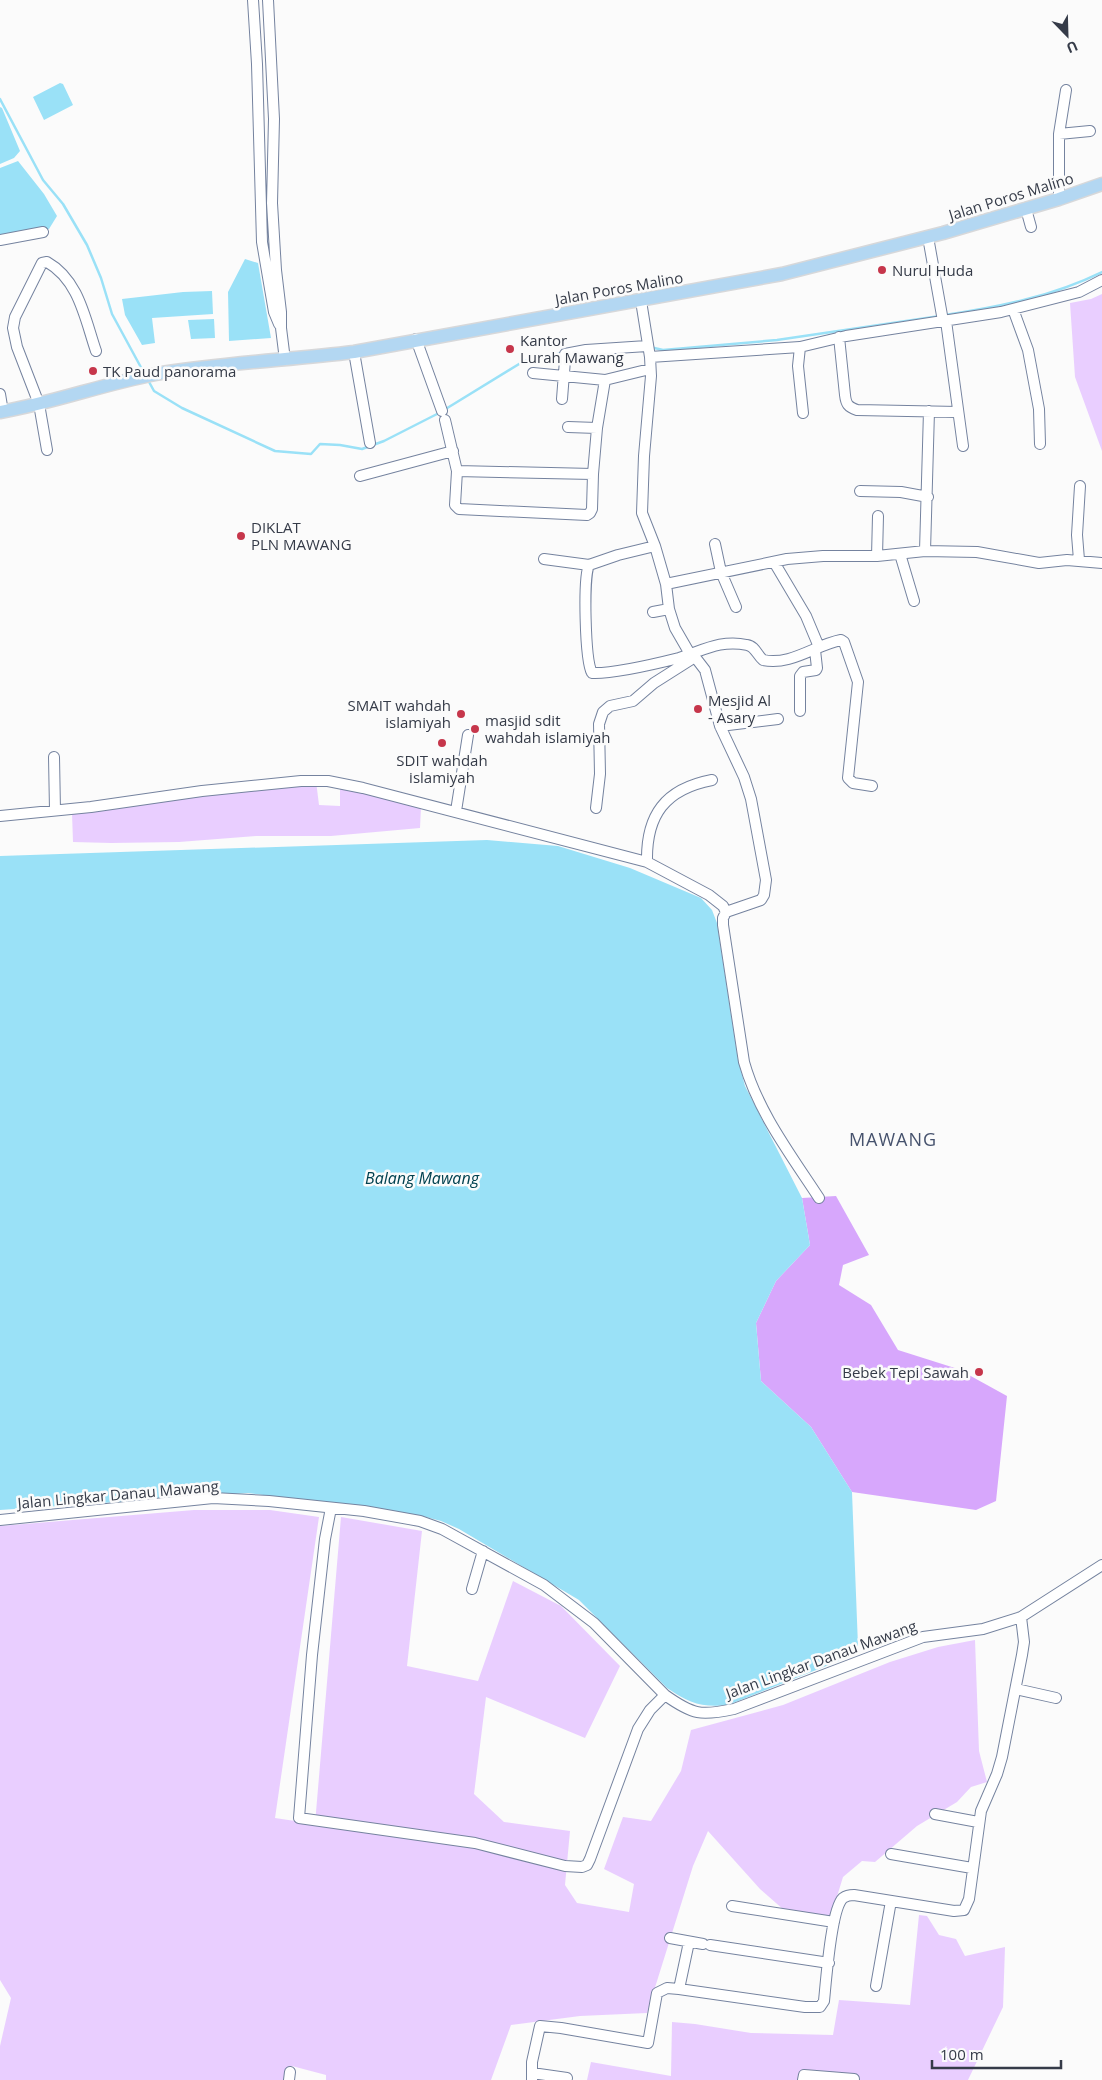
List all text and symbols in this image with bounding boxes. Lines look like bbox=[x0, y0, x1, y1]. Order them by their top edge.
north arrow bbox=[1042, 10, 1092, 60]
text: U bbox=[1064, 37, 1081, 58]
street label: Jalan Poros Malino bbox=[944, 168, 1076, 225]
place label: Nurul Huda bbox=[892, 260, 973, 280]
marker: Nurul Huda bbox=[876, 264, 888, 276]
street label: Jalan Poros Malino bbox=[552, 267, 684, 309]
place label: Kantor Lurah Mawang bbox=[520, 330, 624, 367]
marker: Kantor Lurah Mawang bbox=[504, 343, 516, 355]
place label: TK Paud panorama bbox=[103, 361, 236, 381]
marker: TK Paud panorama bbox=[87, 365, 99, 377]
place label: DIKLAT PLN MAWANG bbox=[251, 517, 352, 554]
marker: DIKLAT PLN MAWANG bbox=[235, 530, 247, 542]
place label: Mesjid Al - Asary bbox=[708, 690, 771, 727]
place label: SMAIT wahdah islamiyah bbox=[348, 695, 451, 732]
marker: Mesjid Al - Asary bbox=[692, 703, 704, 715]
marker: SMAIT wahdah islamiyah bbox=[455, 708, 467, 720]
place label: masjid sdit wahdah islamiyah bbox=[485, 710, 611, 747]
marker: masjid sdit wahdah islamiyah bbox=[469, 723, 481, 735]
marker: SDIT wahdah islamiyah bbox=[436, 737, 448, 749]
place label: SDIT wahdah islamiyah bbox=[396, 750, 488, 787]
district label: MAWANG bbox=[849, 1127, 937, 1151]
water label: Balang Mawang bbox=[365, 1167, 480, 1189]
place label: Bebek Tepi Sawah bbox=[842, 1362, 969, 1382]
marker: Bebek Tepi Sawah bbox=[973, 1366, 985, 1378]
street label: Jalan Lingkar Danau Mawang bbox=[15, 1475, 219, 1513]
street label: Jalan Lingkar Danau Mawang bbox=[721, 1615, 919, 1704]
scale bar bbox=[932, 2038, 1061, 2070]
text: 100 m bbox=[940, 2044, 984, 2064]

